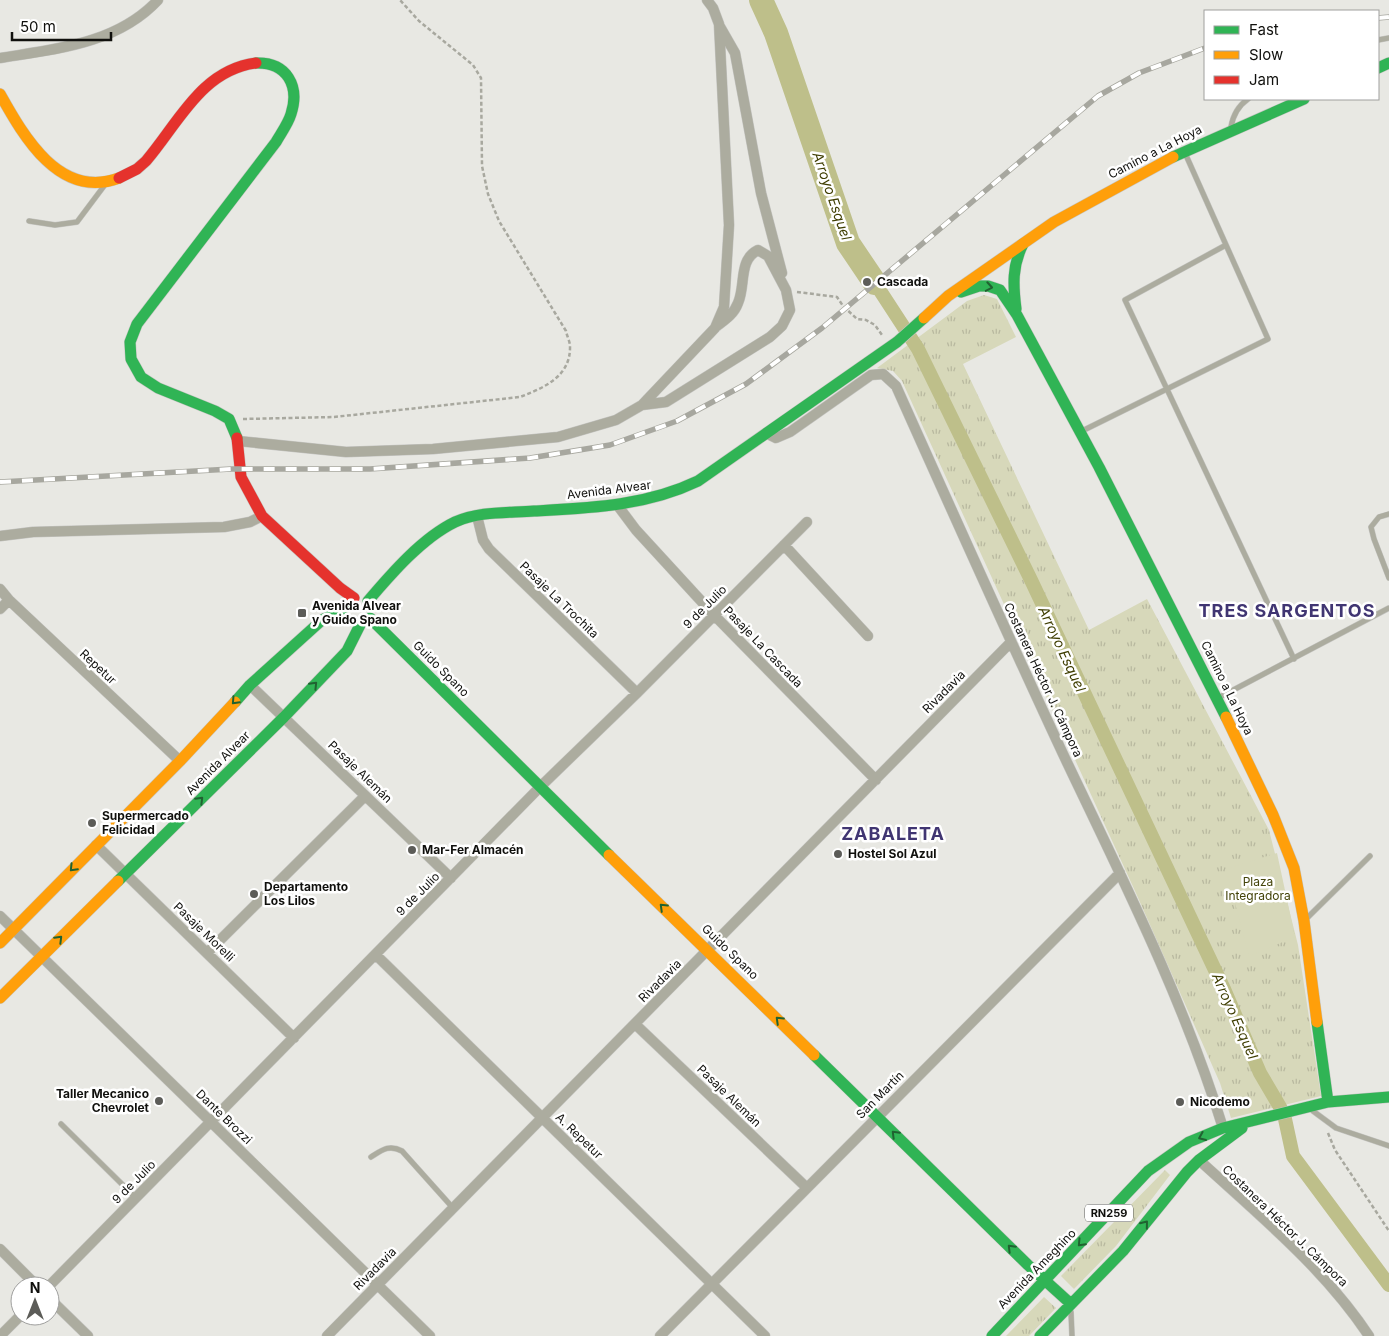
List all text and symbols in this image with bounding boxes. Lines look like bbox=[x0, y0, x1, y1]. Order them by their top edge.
scale bar bbox=[12, 10, 111, 42]
legend bbox=[1204, 10, 1379, 100]
text: 50 m bbox=[20, 17, 56, 36]
text: Fast bbox=[1249, 20, 1279, 39]
text: Slow bbox=[1249, 45, 1283, 64]
text: Jam bbox=[1249, 70, 1279, 89]
street label: Camino a La Hoya bbox=[1106, 122, 1204, 182]
water label: Arroyo Esquel bbox=[809, 148, 856, 243]
place label: Cascada bbox=[877, 274, 928, 289]
marker: Cascada bbox=[861, 276, 873, 288]
one-way arrow bbox=[984, 282, 993, 292]
street label: Avenida Alvear bbox=[566, 477, 652, 502]
street label: Pasaje La Trochita bbox=[517, 558, 602, 641]
street label: 9 de Julio bbox=[680, 582, 730, 632]
place label: Avenida Alvear y Guido Spano bbox=[312, 598, 401, 627]
street label: Costanera Héctor J. Cámpora bbox=[1001, 600, 1086, 759]
district label: TRES SARGENTOS bbox=[1199, 600, 1375, 621]
water label: Arroyo Esquel bbox=[1035, 602, 1090, 695]
street label: Pasaje La Cascada bbox=[721, 603, 806, 690]
marker: Avenida Alvear y Guido Spano bbox=[296, 607, 308, 619]
street label: Guido Spano bbox=[410, 638, 472, 700]
street label: Camino a La Hoya bbox=[1198, 638, 1257, 737]
street label: Repetur bbox=[77, 646, 120, 688]
street label: Rivadavia bbox=[919, 667, 968, 716]
one-way arrow bbox=[308, 682, 317, 691]
one-way arrow bbox=[232, 696, 241, 705]
street label: Avenida Alvear bbox=[182, 727, 253, 798]
street label: Pasaje Alemán bbox=[325, 737, 396, 806]
one-way arrow bbox=[194, 797, 203, 806]
place label: Supermercado Felicidad bbox=[102, 808, 189, 837]
marker: Supermercado Felicidad bbox=[86, 817, 98, 829]
district label: ZABALETA bbox=[841, 823, 945, 844]
place label: Mar-Fer Almacén bbox=[422, 842, 524, 857]
marker: Mar-Fer Almacén bbox=[406, 844, 418, 856]
place label: Hostel Sol Azul bbox=[848, 846, 936, 861]
marker: Hostel Sol Azul bbox=[832, 848, 844, 860]
one-way arrow bbox=[70, 862, 79, 871]
street label: 9 de Julio bbox=[393, 869, 443, 919]
park label: Plaza Integradora bbox=[1225, 874, 1291, 903]
place label: Departamento Los Lilos bbox=[264, 879, 348, 908]
marker: Departamento Los Lilos bbox=[248, 888, 260, 900]
street label: Pasaje Morelli bbox=[171, 899, 238, 964]
one-way arrow bbox=[660, 904, 669, 913]
street label: Guido Spano bbox=[699, 921, 762, 982]
one-way arrow bbox=[53, 936, 62, 945]
street label: Rivadavia bbox=[635, 956, 684, 1005]
water label: Arroyo Esquel bbox=[1208, 969, 1262, 1062]
one-way arrow bbox=[776, 1017, 785, 1026]
street label: Pasaje Alemán bbox=[694, 1061, 765, 1130]
street label: San Martín bbox=[853, 1068, 907, 1122]
place label: Taller Mecanico Chevrolet bbox=[56, 1086, 150, 1115]
street label: Dante Brozzi bbox=[193, 1086, 256, 1147]
place label: Nicodemo bbox=[1190, 1094, 1250, 1109]
marker: Taller Mecanico Chevrolet bbox=[153, 1095, 165, 1107]
marker: Nicodemo bbox=[1174, 1096, 1186, 1108]
street label: A. Repetur bbox=[553, 1110, 606, 1162]
one-way arrow bbox=[892, 1131, 901, 1140]
one-way arrow bbox=[1198, 1131, 1207, 1141]
street label: 9 de Julio bbox=[109, 1157, 159, 1207]
street label: Costanera Héctor J. Cámpora bbox=[1220, 1162, 1351, 1290]
road number: RN259 bbox=[1085, 1204, 1133, 1222]
one-way arrow bbox=[1140, 1221, 1148, 1230]
street label: Avenida Ameghino bbox=[994, 1225, 1079, 1312]
one-way arrow bbox=[1078, 1237, 1087, 1246]
street label: Rivadavia bbox=[350, 1244, 399, 1293]
one-way arrow bbox=[1008, 1245, 1017, 1254]
north arrow bbox=[10, 1276, 60, 1326]
text: N bbox=[30, 1279, 40, 1296]

